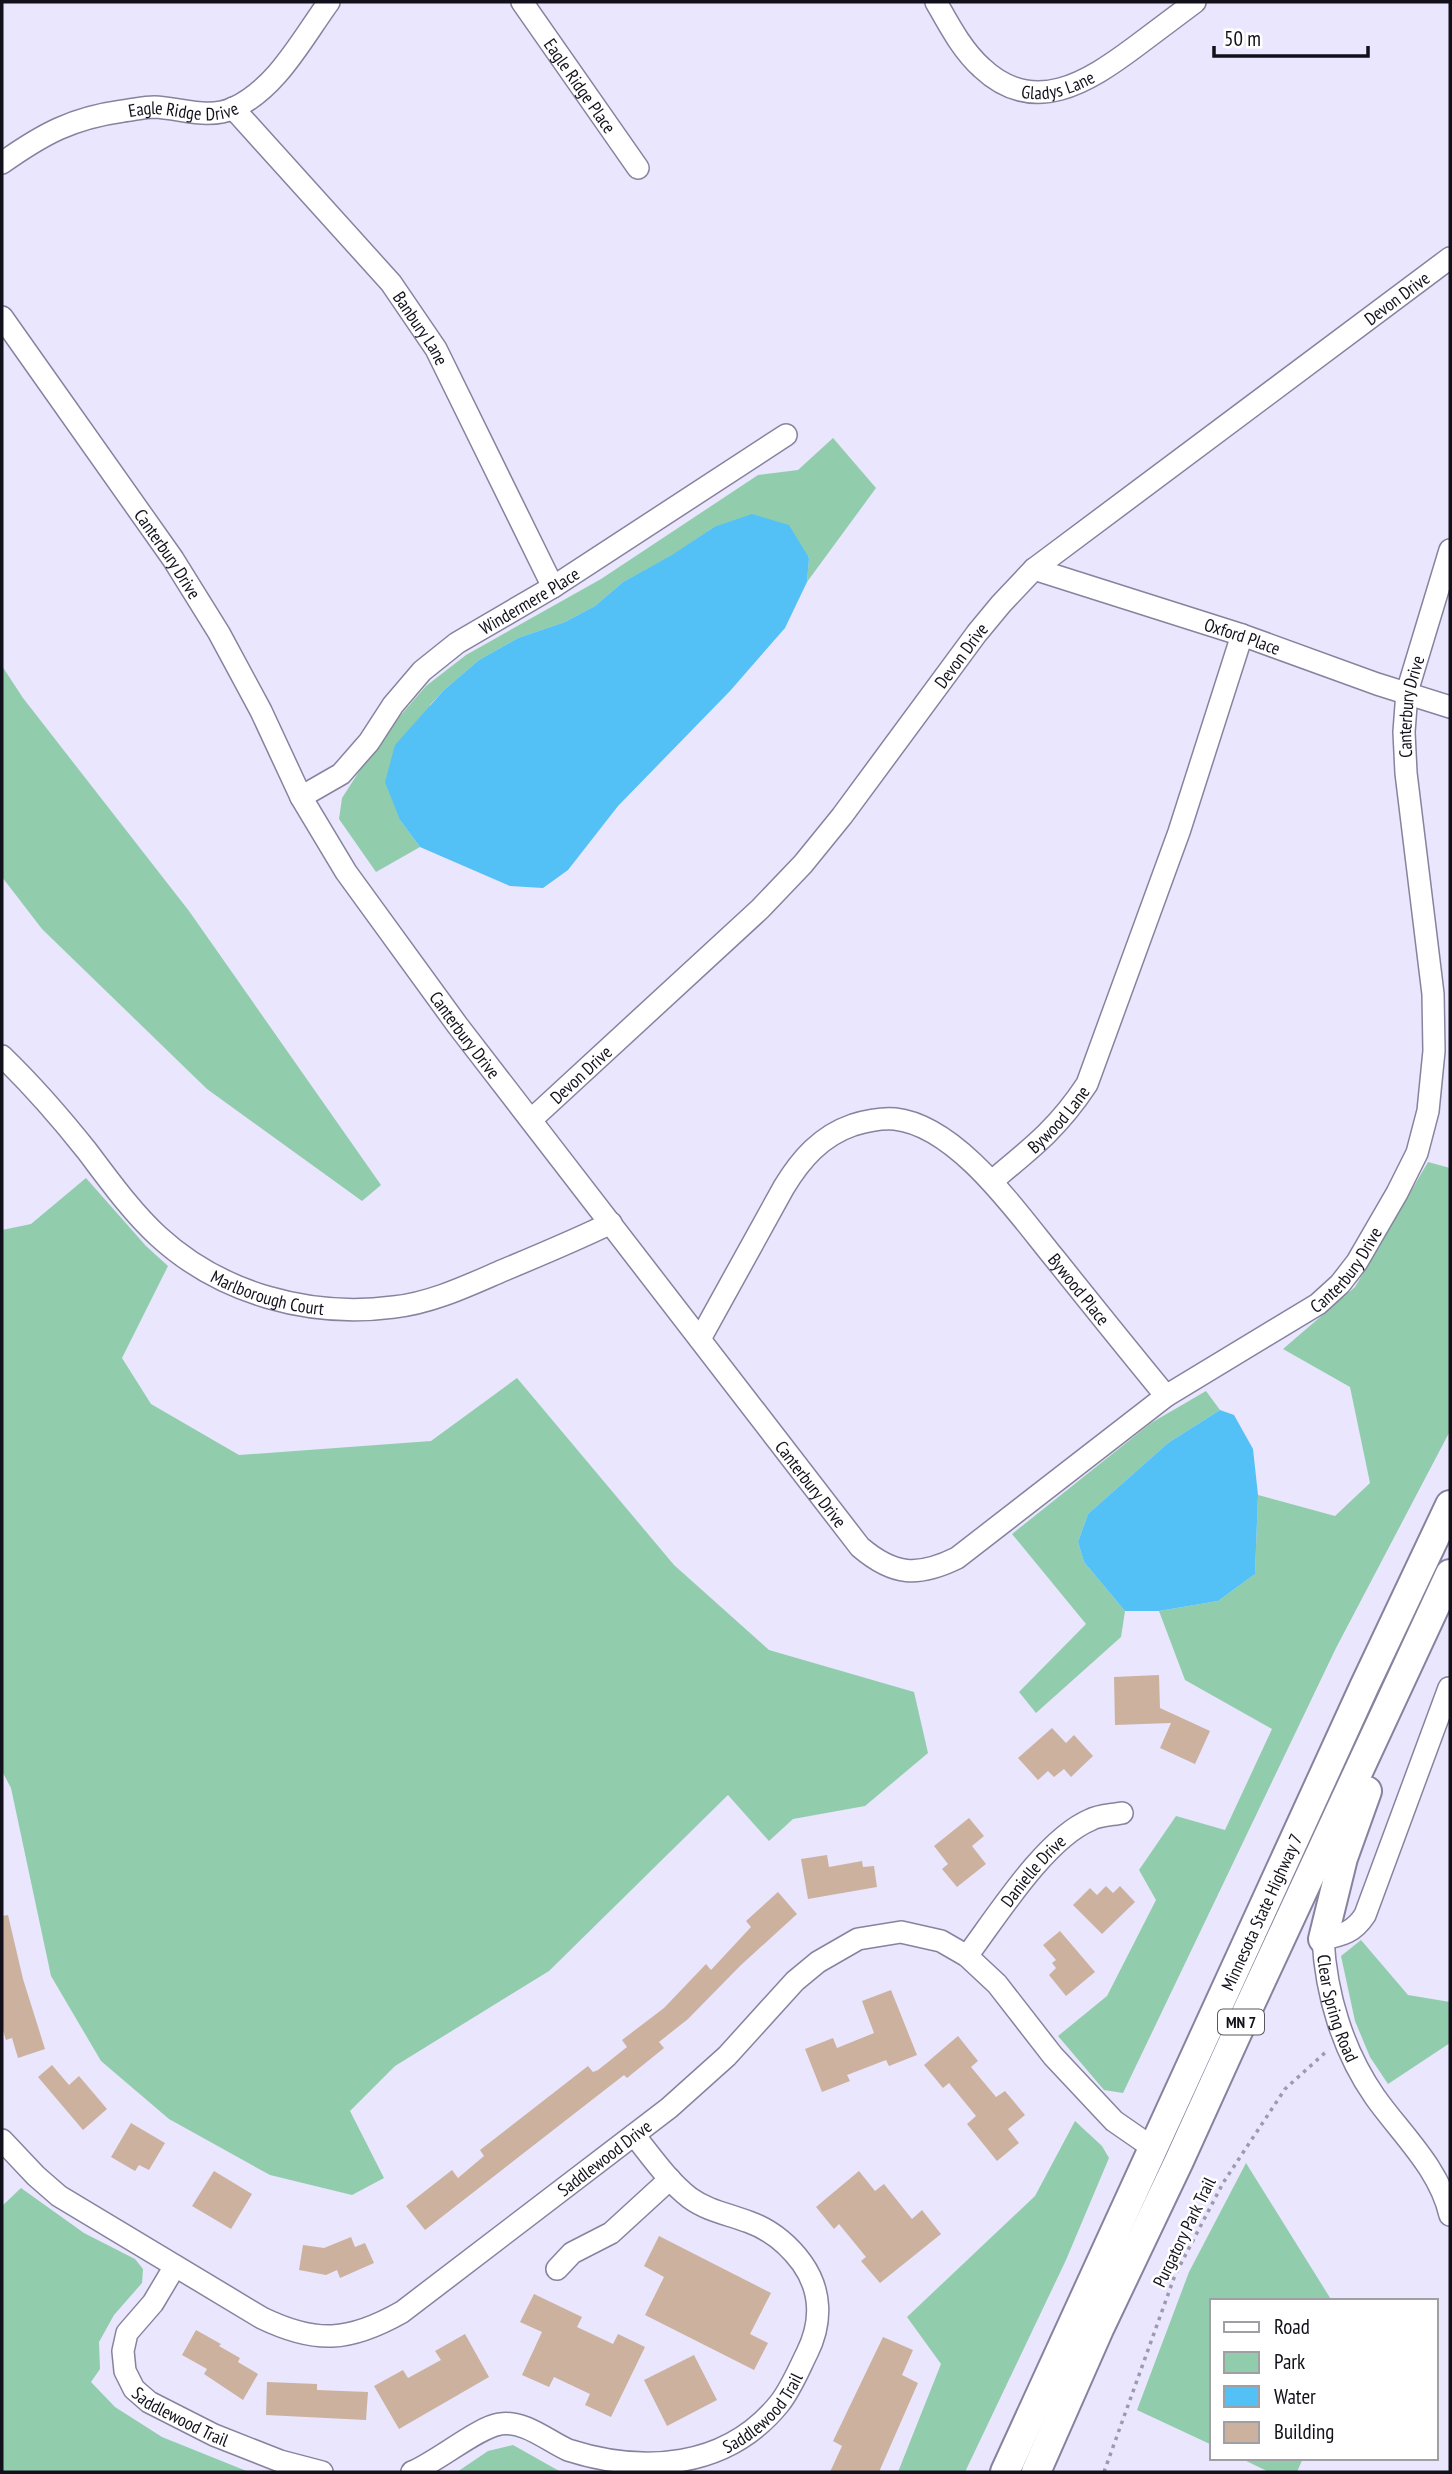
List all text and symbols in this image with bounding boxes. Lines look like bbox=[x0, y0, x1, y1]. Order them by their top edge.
scale bar bbox=[1214, 14, 1368, 58]
text: 50 m bbox=[1224, 25, 1261, 52]
street label: Eagle Ridge Place bbox=[539, 34, 622, 138]
street label: Gladys Lane bbox=[1020, 65, 1098, 104]
street label: Eagle Ridge Drive bbox=[127, 95, 242, 125]
street label: Devon Drive bbox=[1359, 266, 1434, 330]
street label: Banbury Lane bbox=[388, 287, 454, 369]
street label: Canterbury Drive bbox=[129, 504, 206, 603]
street label: Windermere Place bbox=[475, 562, 583, 639]
street label: Oxford Place bbox=[1202, 612, 1284, 660]
street label: Devon Drive bbox=[929, 618, 993, 692]
street label: Canterbury Drive bbox=[1392, 652, 1429, 758]
street label: Canterbury Drive bbox=[425, 986, 506, 1083]
street label: Devon Drive bbox=[545, 1040, 616, 1108]
street label: Bywood Lane bbox=[1022, 1081, 1094, 1158]
street label: Canterbury Drive bbox=[1306, 1223, 1386, 1318]
street label: Bywood Place bbox=[1043, 1248, 1115, 1330]
street label: Marlborough Court bbox=[207, 1264, 325, 1320]
street label: Canterbury Drive bbox=[770, 1436, 852, 1532]
street label: Danielle Drive bbox=[995, 1829, 1070, 1911]
street label: Minnesota State Highway 7 bbox=[1215, 1830, 1307, 1994]
street label: Clear Spring Road bbox=[1313, 1953, 1364, 2065]
road number: MN 7 bbox=[1218, 2010, 1264, 2034]
street label: Saddlewood Drive bbox=[553, 2114, 656, 2201]
street label: Purgatory Park Trail bbox=[1148, 2173, 1221, 2291]
legend bbox=[1210, 2299, 1438, 2460]
text: Road bbox=[1274, 2313, 1310, 2340]
text: Park bbox=[1274, 2348, 1305, 2375]
street label: Saddlewood Trail bbox=[719, 2368, 808, 2458]
street label: Saddlewood Trail bbox=[128, 2381, 233, 2451]
text: Water bbox=[1274, 2383, 1316, 2410]
text: Building bbox=[1274, 2418, 1334, 2445]

